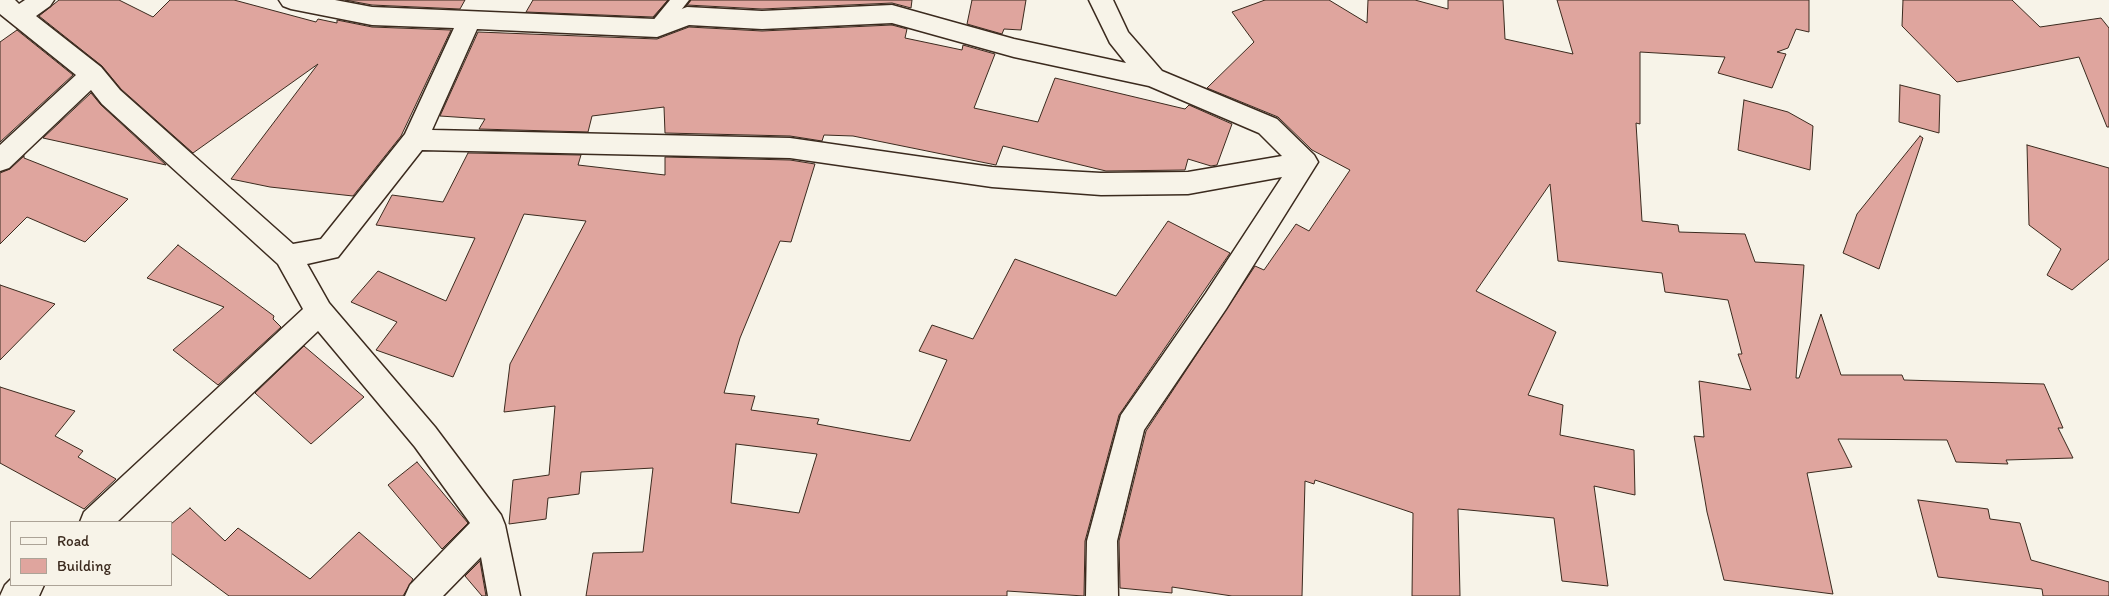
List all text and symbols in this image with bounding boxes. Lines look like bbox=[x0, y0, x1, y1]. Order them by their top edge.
legend bbox=[10, 521, 172, 586]
text: Road bbox=[57, 532, 89, 550]
text: Building bbox=[57, 557, 111, 575]

